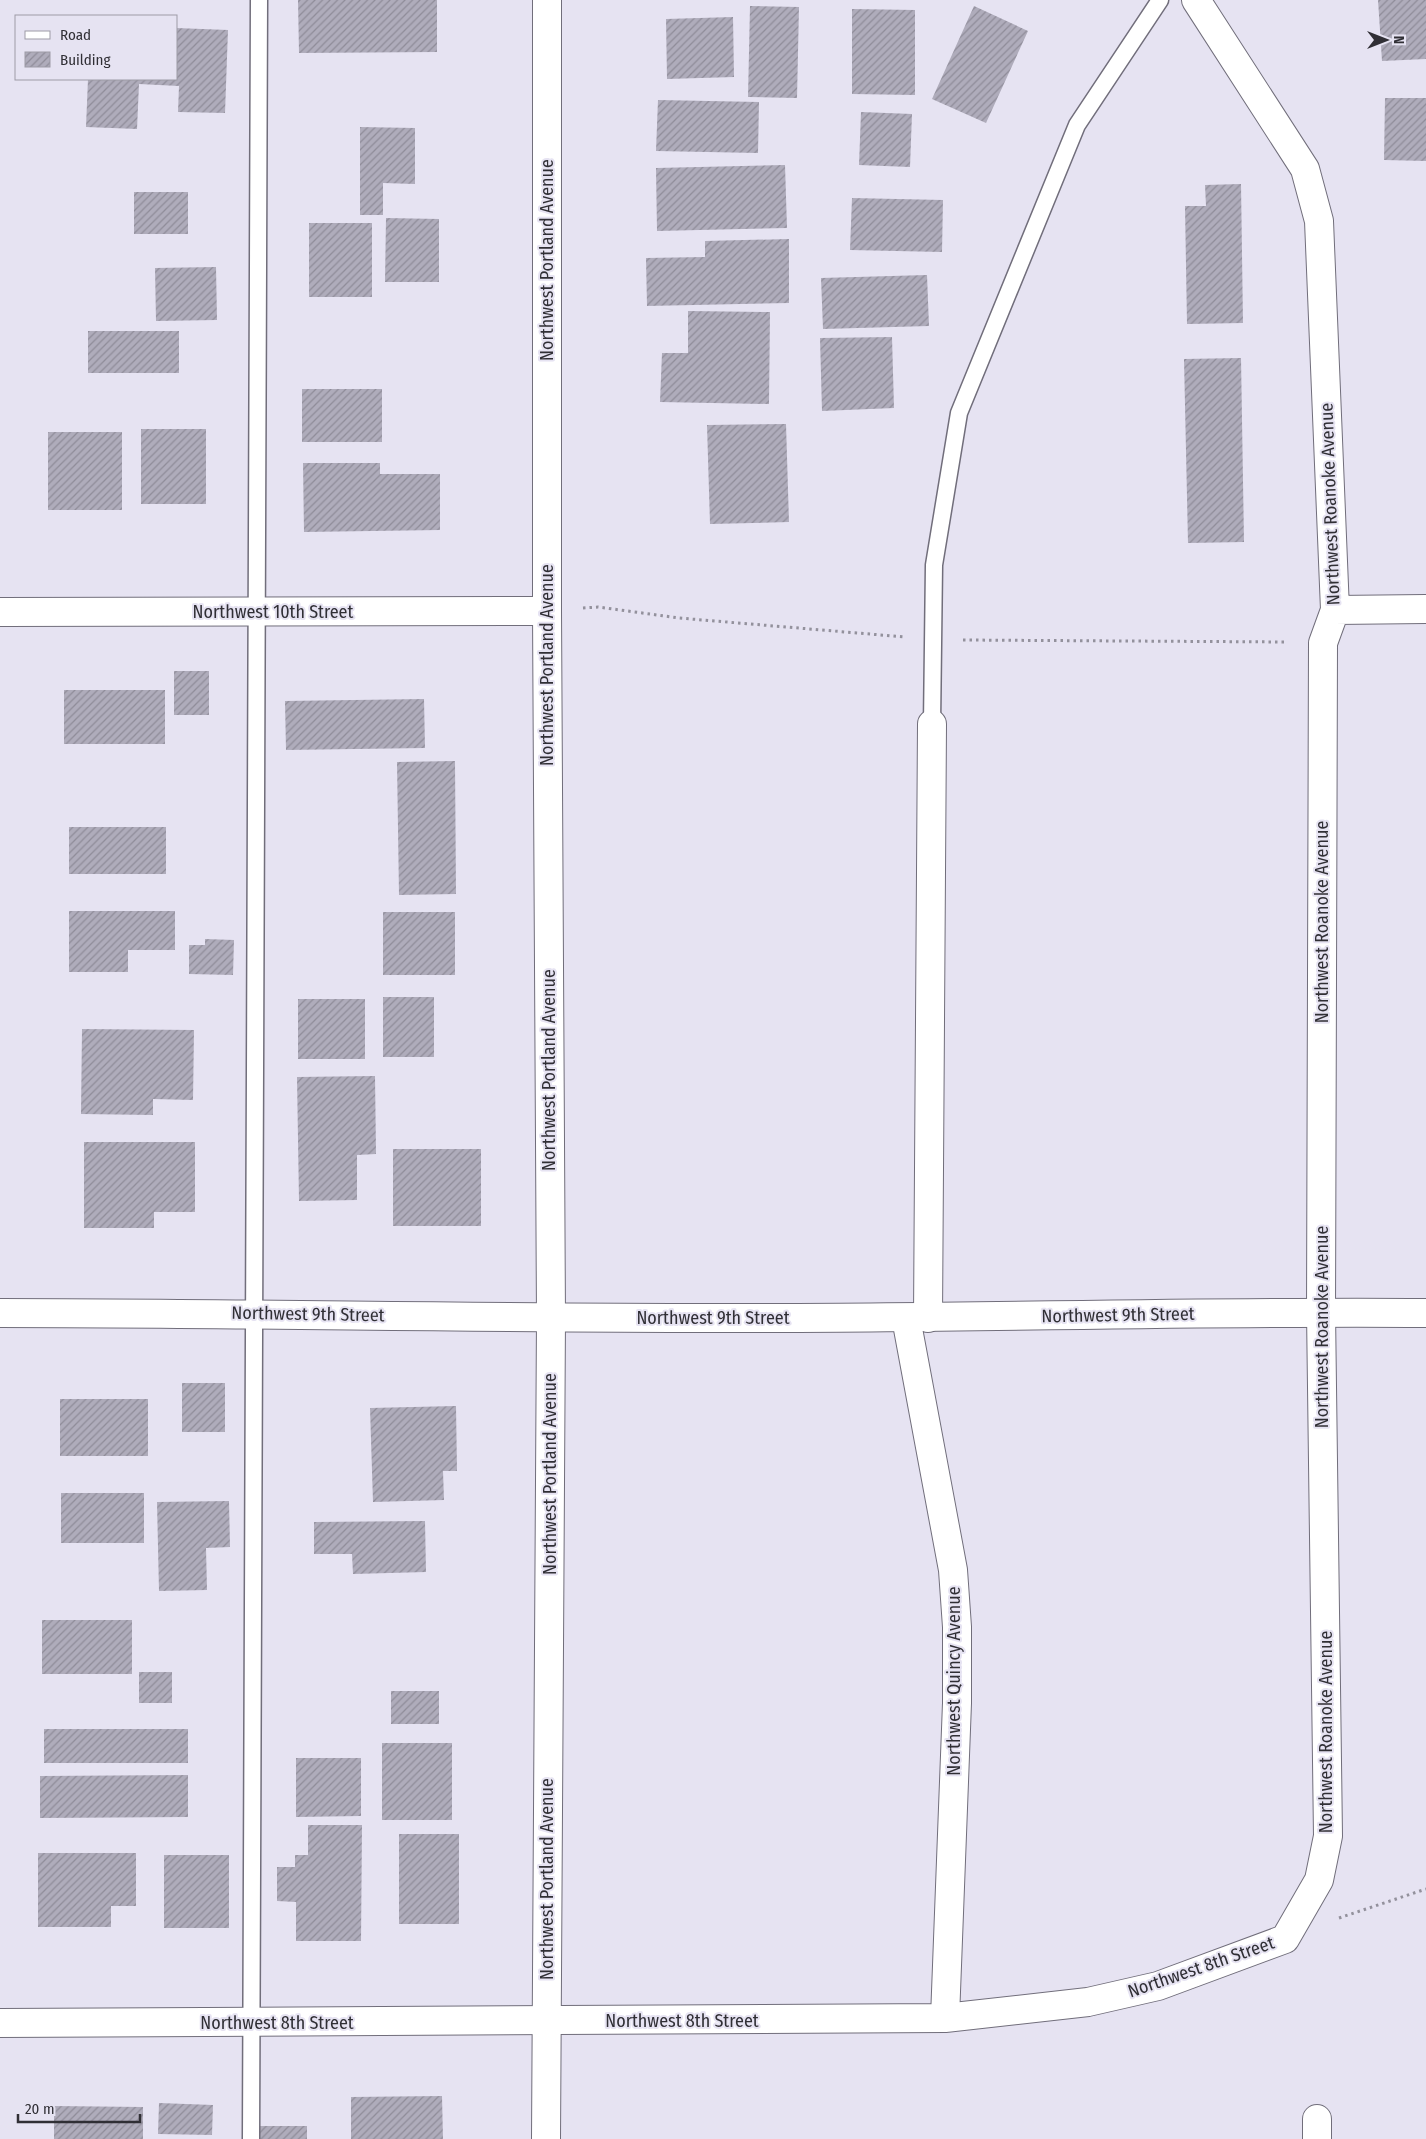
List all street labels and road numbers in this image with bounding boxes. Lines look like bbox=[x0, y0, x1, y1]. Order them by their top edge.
street label: Northwest Portland Avenue bbox=[536, 159, 558, 361]
street label: Northwest Roanoke Avenue bbox=[1315, 402, 1345, 606]
street label: Northwest Portland Avenue bbox=[536, 564, 558, 766]
street label: Northwest 10th Street bbox=[193, 601, 354, 623]
street label: Northwest Roanoke Avenue bbox=[1311, 821, 1333, 1023]
street label: Northwest Portland Avenue bbox=[538, 969, 560, 1171]
street label: Northwest Roanoke Avenue bbox=[1311, 1226, 1333, 1428]
street label: Northwest 9th Street bbox=[231, 1302, 385, 1326]
street label: Northwest 9th Street bbox=[1041, 1303, 1195, 1327]
street label: Northwest 9th Street bbox=[636, 1307, 790, 1329]
street label: Northwest Portland Avenue bbox=[539, 1373, 561, 1575]
street label: Northwest Quincy Avenue bbox=[943, 1586, 965, 1776]
street label: Northwest Roanoke Avenue bbox=[1315, 1631, 1337, 1833]
street label: Northwest Portland Avenue bbox=[536, 1778, 558, 1980]
street label: Northwest 8th Street bbox=[1125, 1932, 1277, 2002]
street label: Northwest 8th Street bbox=[605, 2010, 759, 2032]
street label: Northwest 8th Street bbox=[200, 2012, 354, 2034]

